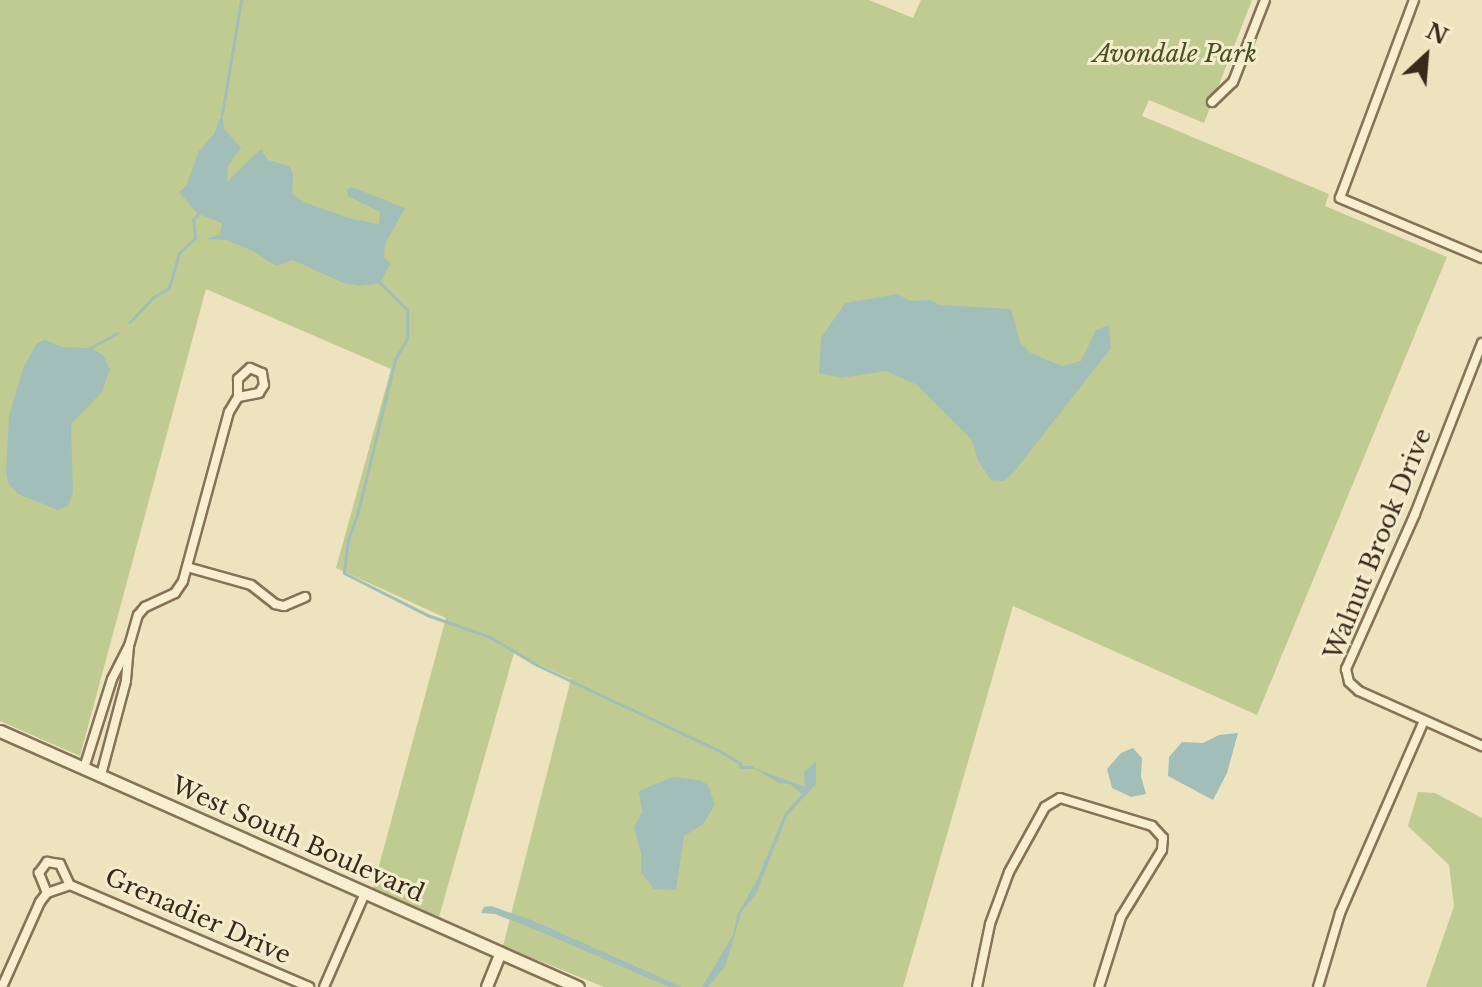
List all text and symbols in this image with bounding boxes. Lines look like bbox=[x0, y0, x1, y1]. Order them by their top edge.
north arrow bbox=[1386, 16, 1466, 96]
text: N bbox=[1422, 17, 1452, 51]
park label: Avondale Park bbox=[1093, 40, 1257, 68]
street label: Walnut Brook Drive bbox=[1318, 424, 1438, 664]
street label: West South Boulevard bbox=[167, 770, 429, 908]
street label: Grenadier Drive bbox=[100, 862, 296, 970]

